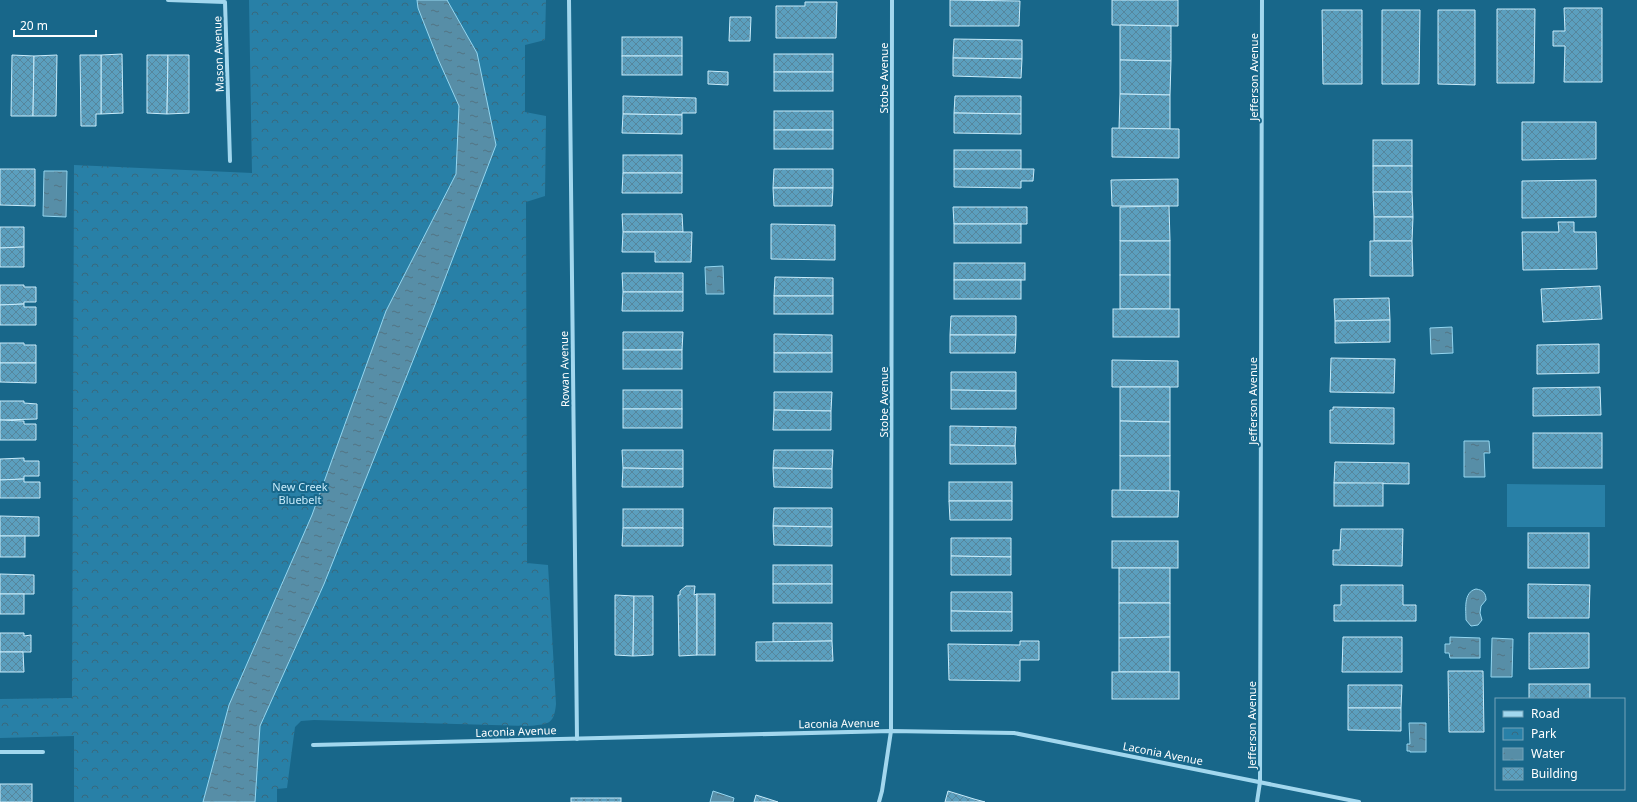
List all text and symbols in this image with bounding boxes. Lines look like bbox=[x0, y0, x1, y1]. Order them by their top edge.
scale bar bbox=[14, 12, 96, 38]
street label: Mason Avenue bbox=[209, 16, 227, 92]
text: 20 m bbox=[20, 17, 48, 34]
street label: Jefferson Avenue bbox=[1246, 33, 1261, 122]
street label: Stobe Avenue bbox=[876, 42, 891, 114]
street label: Rowan Avenue bbox=[556, 331, 572, 407]
street label: Jefferson Avenue bbox=[1245, 357, 1260, 446]
street label: Stobe Avenue bbox=[876, 366, 891, 438]
park label: New Creek Bluebelt bbox=[272, 479, 328, 507]
street label: Jefferson Avenue bbox=[1244, 681, 1259, 770]
legend bbox=[1495, 698, 1625, 790]
text: Road bbox=[1531, 705, 1560, 722]
street label: Laconia Avenue bbox=[798, 715, 880, 731]
street label: Laconia Avenue bbox=[475, 722, 557, 740]
text: Park bbox=[1531, 725, 1557, 742]
street label: Laconia Avenue bbox=[1122, 738, 1204, 768]
text: Water bbox=[1531, 745, 1565, 762]
text: Building bbox=[1531, 765, 1578, 782]

